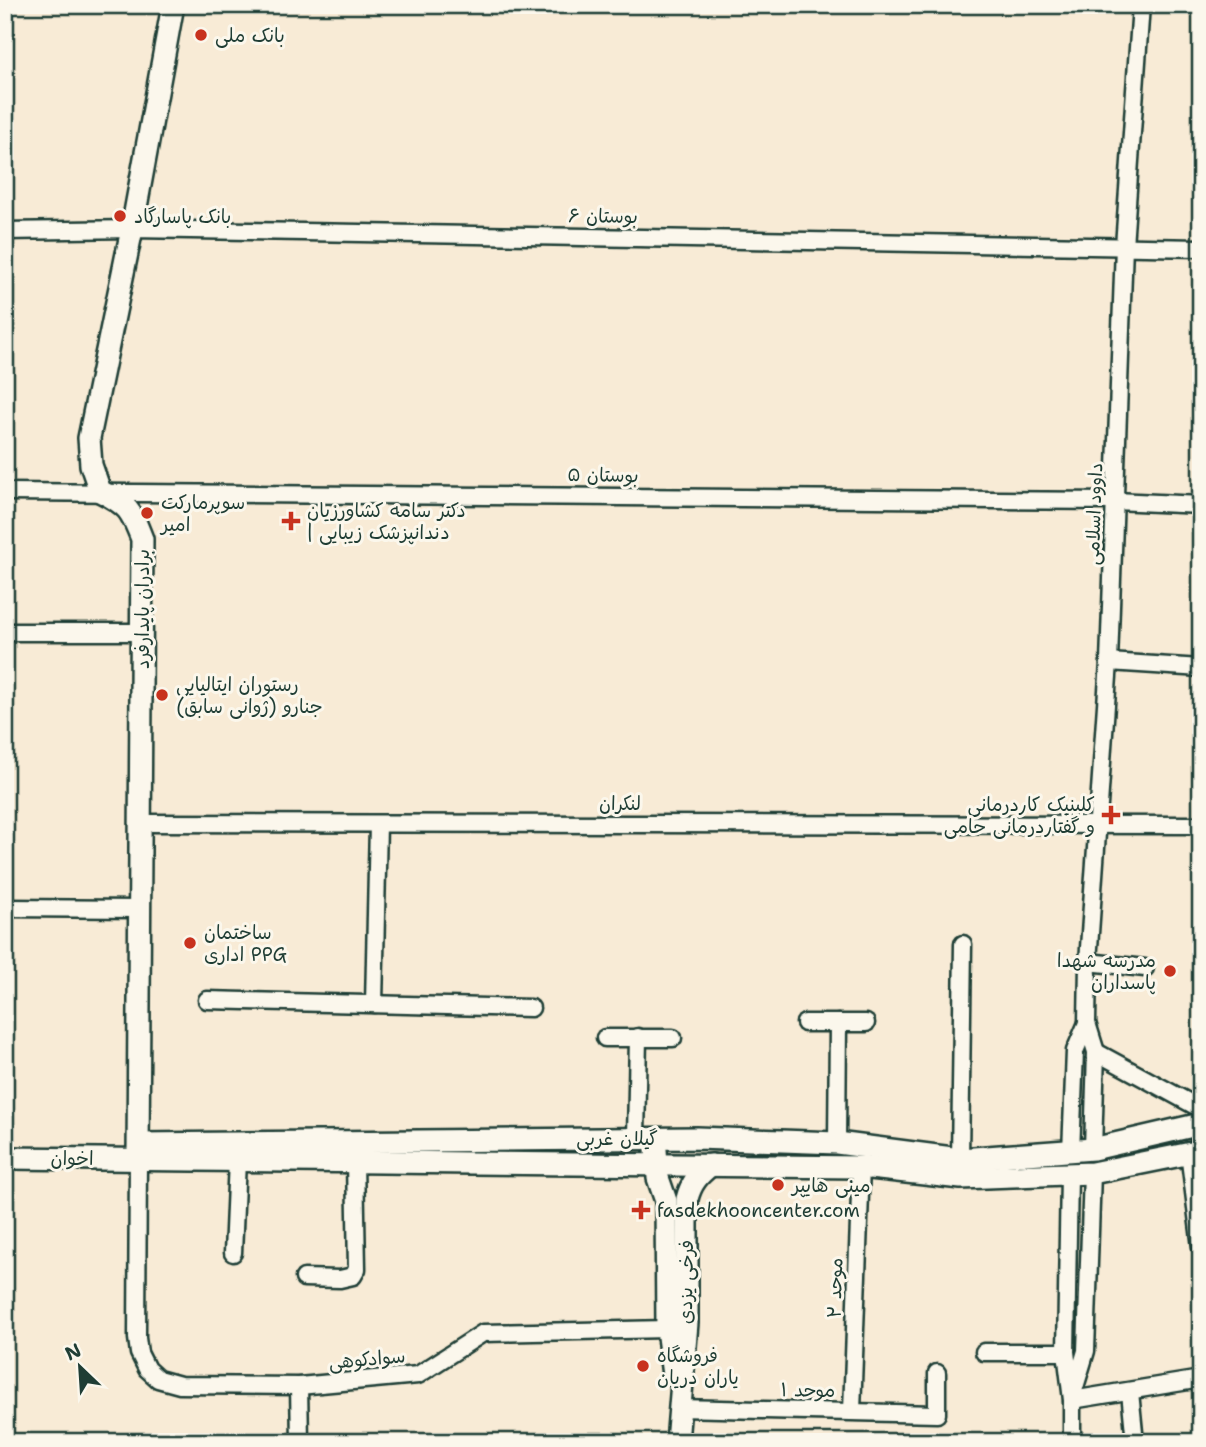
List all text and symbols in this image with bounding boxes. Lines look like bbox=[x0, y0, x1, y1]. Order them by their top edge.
place label: بانک ملی bbox=[215, 23, 285, 48]
marker: بانک ملی bbox=[193, 27, 209, 43]
street label: بوستان ۶ bbox=[568, 203, 638, 229]
place label: بانک پاسارگاد bbox=[134, 204, 231, 229]
marker: بانک پاسارگاد bbox=[112, 208, 128, 224]
street label: بوستان ۵ bbox=[567, 462, 639, 488]
street label: داوود اسلامی bbox=[1080, 462, 1108, 566]
place label: سوپرمارکت امیر bbox=[159, 490, 245, 537]
place label: دکتر سامه کشاورزیان | دندانپزشک زیبایی bbox=[307, 498, 466, 545]
marker: سوپرمارکت امیر bbox=[139, 505, 155, 521]
marker: دکتر سامه کشاورزیان | دندانپزشک زیبایی bbox=[281, 511, 301, 531]
street label: برادران پایدارفرد bbox=[130, 549, 155, 669]
place label: رستوران ایتالیایی جنارو (ژوانی سابق) bbox=[176, 672, 323, 719]
marker: رستوران ایتالیایی جنارو (ژوانی سابق) bbox=[154, 687, 170, 703]
street label: لنکران bbox=[599, 791, 641, 816]
place label: کلینیک کاردرمانی و گفتاردرمانی حامی bbox=[944, 792, 1095, 839]
marker: کلینیک کاردرمانی و گفتاردرمانی حامی bbox=[1101, 805, 1121, 825]
place label: ساختمان اداری PPG bbox=[204, 920, 287, 967]
marker: ساختمان اداری PPG bbox=[182, 935, 198, 951]
place label: مدرسه شهدا پاسداران bbox=[1057, 948, 1156, 995]
marker: مدرسه شهدا پاسداران bbox=[1162, 963, 1178, 979]
street label: گیلان غربی bbox=[576, 1126, 658, 1151]
street label: اخوان bbox=[50, 1146, 94, 1171]
place label: مینی هایپر bbox=[790, 1173, 871, 1198]
marker: مینی هایپر bbox=[770, 1177, 786, 1193]
place label: fasdekhooncenter.com bbox=[657, 1198, 860, 1223]
marker: fasdekhooncenter.com bbox=[631, 1200, 651, 1220]
street label: فرخی یزدی bbox=[673, 1240, 699, 1324]
street label: موحد ۲ bbox=[821, 1257, 849, 1319]
north arrow bbox=[46, 1332, 116, 1402]
text: N bbox=[61, 1338, 85, 1367]
street label: سوادکوهی bbox=[328, 1343, 406, 1375]
place label: فروشگاه یاران دریان bbox=[657, 1343, 739, 1390]
marker: فروشگاه یاران دریان bbox=[635, 1358, 651, 1374]
street label: موحد ۱ bbox=[780, 1377, 836, 1403]

